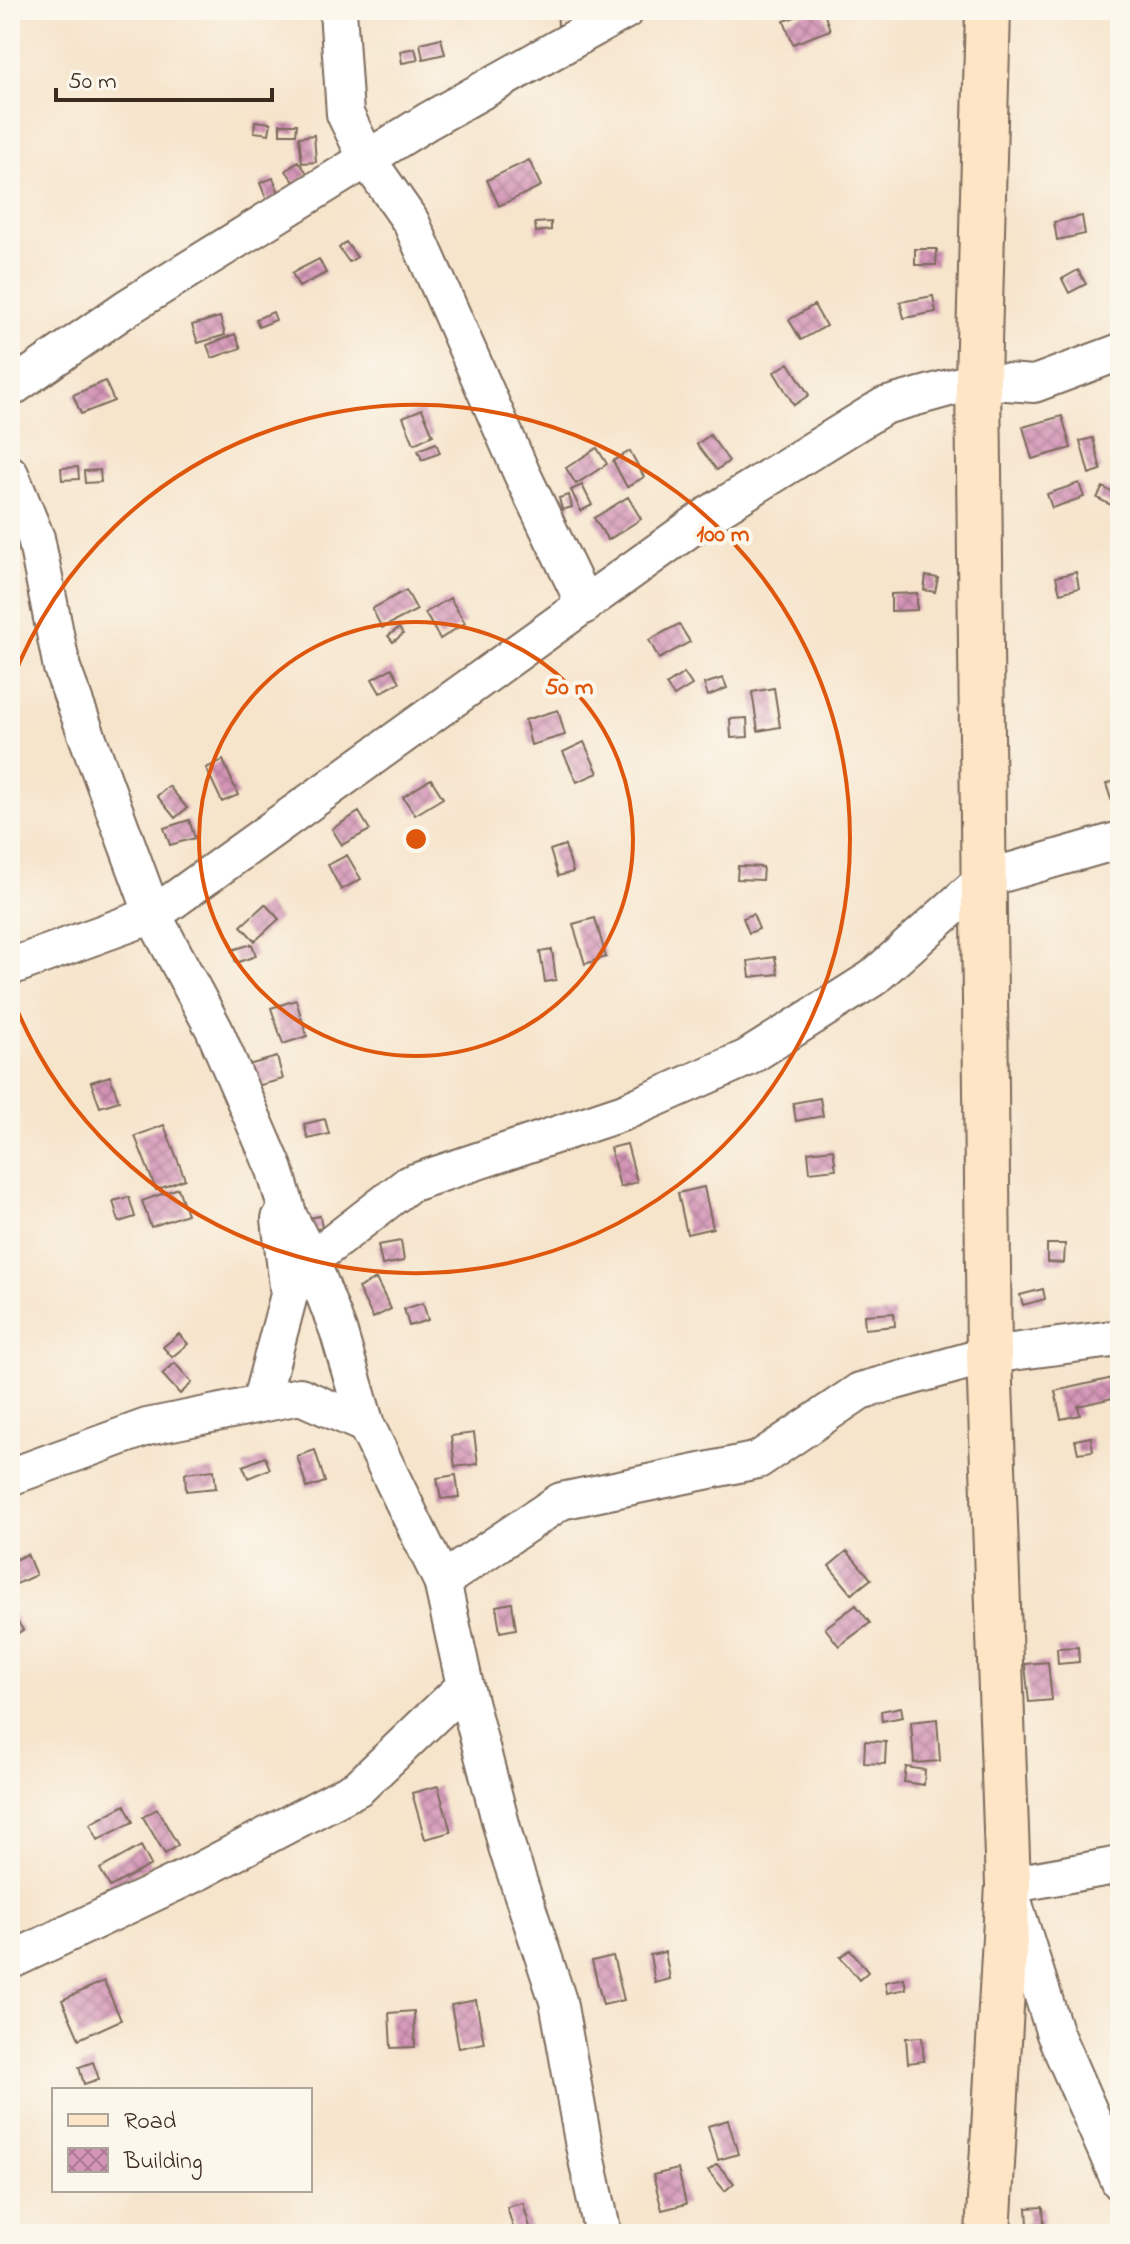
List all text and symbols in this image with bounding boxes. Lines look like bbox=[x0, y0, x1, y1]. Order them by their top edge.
scale bar bbox=[56, 52, 272, 102]
text: 50 m bbox=[68, 65, 117, 100]
text: 100 m bbox=[697, 518, 750, 553]
text: 50 m bbox=[545, 671, 594, 706]
centre of rings bbox=[402, 825, 430, 853]
legend bbox=[52, 2088, 312, 2192]
text: Road bbox=[124, 2105, 177, 2140]
text: Building bbox=[123, 2145, 203, 2180]

